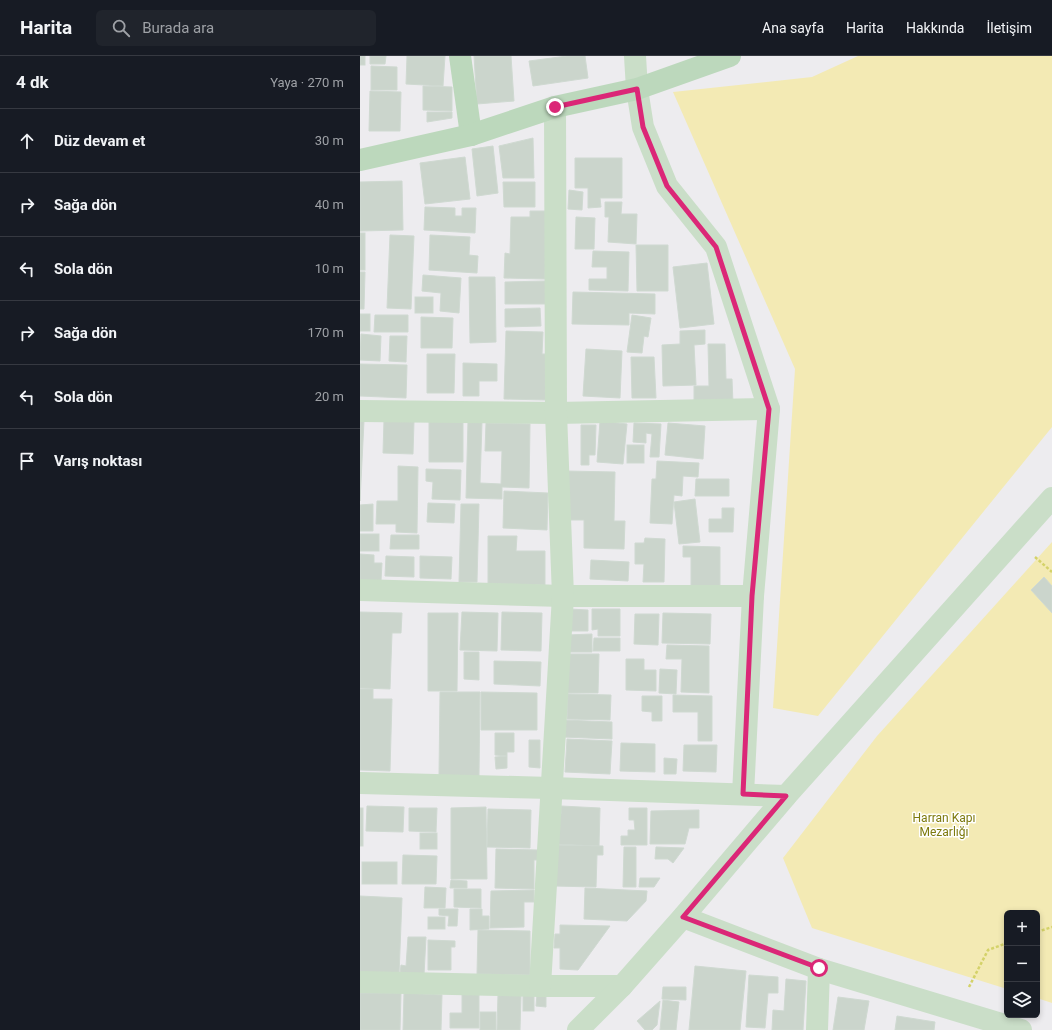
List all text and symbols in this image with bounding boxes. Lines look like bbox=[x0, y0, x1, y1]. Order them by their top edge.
search box bbox=[96, 10, 376, 46]
text: Harita bbox=[20, 16, 72, 39]
icon: search bbox=[110, 17, 132, 39]
text: Burada ara bbox=[142, 19, 214, 37]
text: Ana sayfa bbox=[762, 20, 824, 36]
text: Harita bbox=[846, 20, 884, 36]
text: Hakkında bbox=[906, 20, 964, 36]
text: İletişim bbox=[986, 20, 1032, 36]
text: 4 dk bbox=[16, 72, 49, 92]
text: Yaya · 270 m bbox=[270, 75, 344, 90]
route end bbox=[546, 98, 564, 116]
icon: ahead bbox=[16, 130, 38, 152]
text: Düz devam et bbox=[54, 132, 145, 150]
text: 30 m bbox=[315, 133, 344, 148]
icon: right bbox=[16, 194, 38, 216]
text: Sağa dön bbox=[54, 196, 117, 214]
text: 40 m bbox=[315, 197, 344, 212]
icon: left bbox=[16, 258, 38, 280]
text: Sola dön bbox=[54, 260, 113, 278]
text: 10 m bbox=[315, 261, 344, 276]
icon: right bbox=[16, 322, 38, 344]
text: Sağa dön bbox=[54, 324, 117, 342]
text: 170 m bbox=[307, 325, 344, 340]
icon: left bbox=[16, 386, 38, 408]
text: Sola dön bbox=[54, 388, 113, 406]
text: 20 m bbox=[315, 389, 344, 404]
icon: arrive bbox=[16, 450, 38, 472]
text: Varış noktası bbox=[54, 452, 142, 470]
park label: Harran Kapı Mezarlığı bbox=[913, 811, 975, 839]
map controls bbox=[1004, 910, 1040, 1018]
button: + bbox=[1004, 910, 1040, 946]
button: − bbox=[1004, 946, 1040, 982]
route start bbox=[810, 959, 828, 977]
button: layers bbox=[1004, 982, 1040, 1018]

